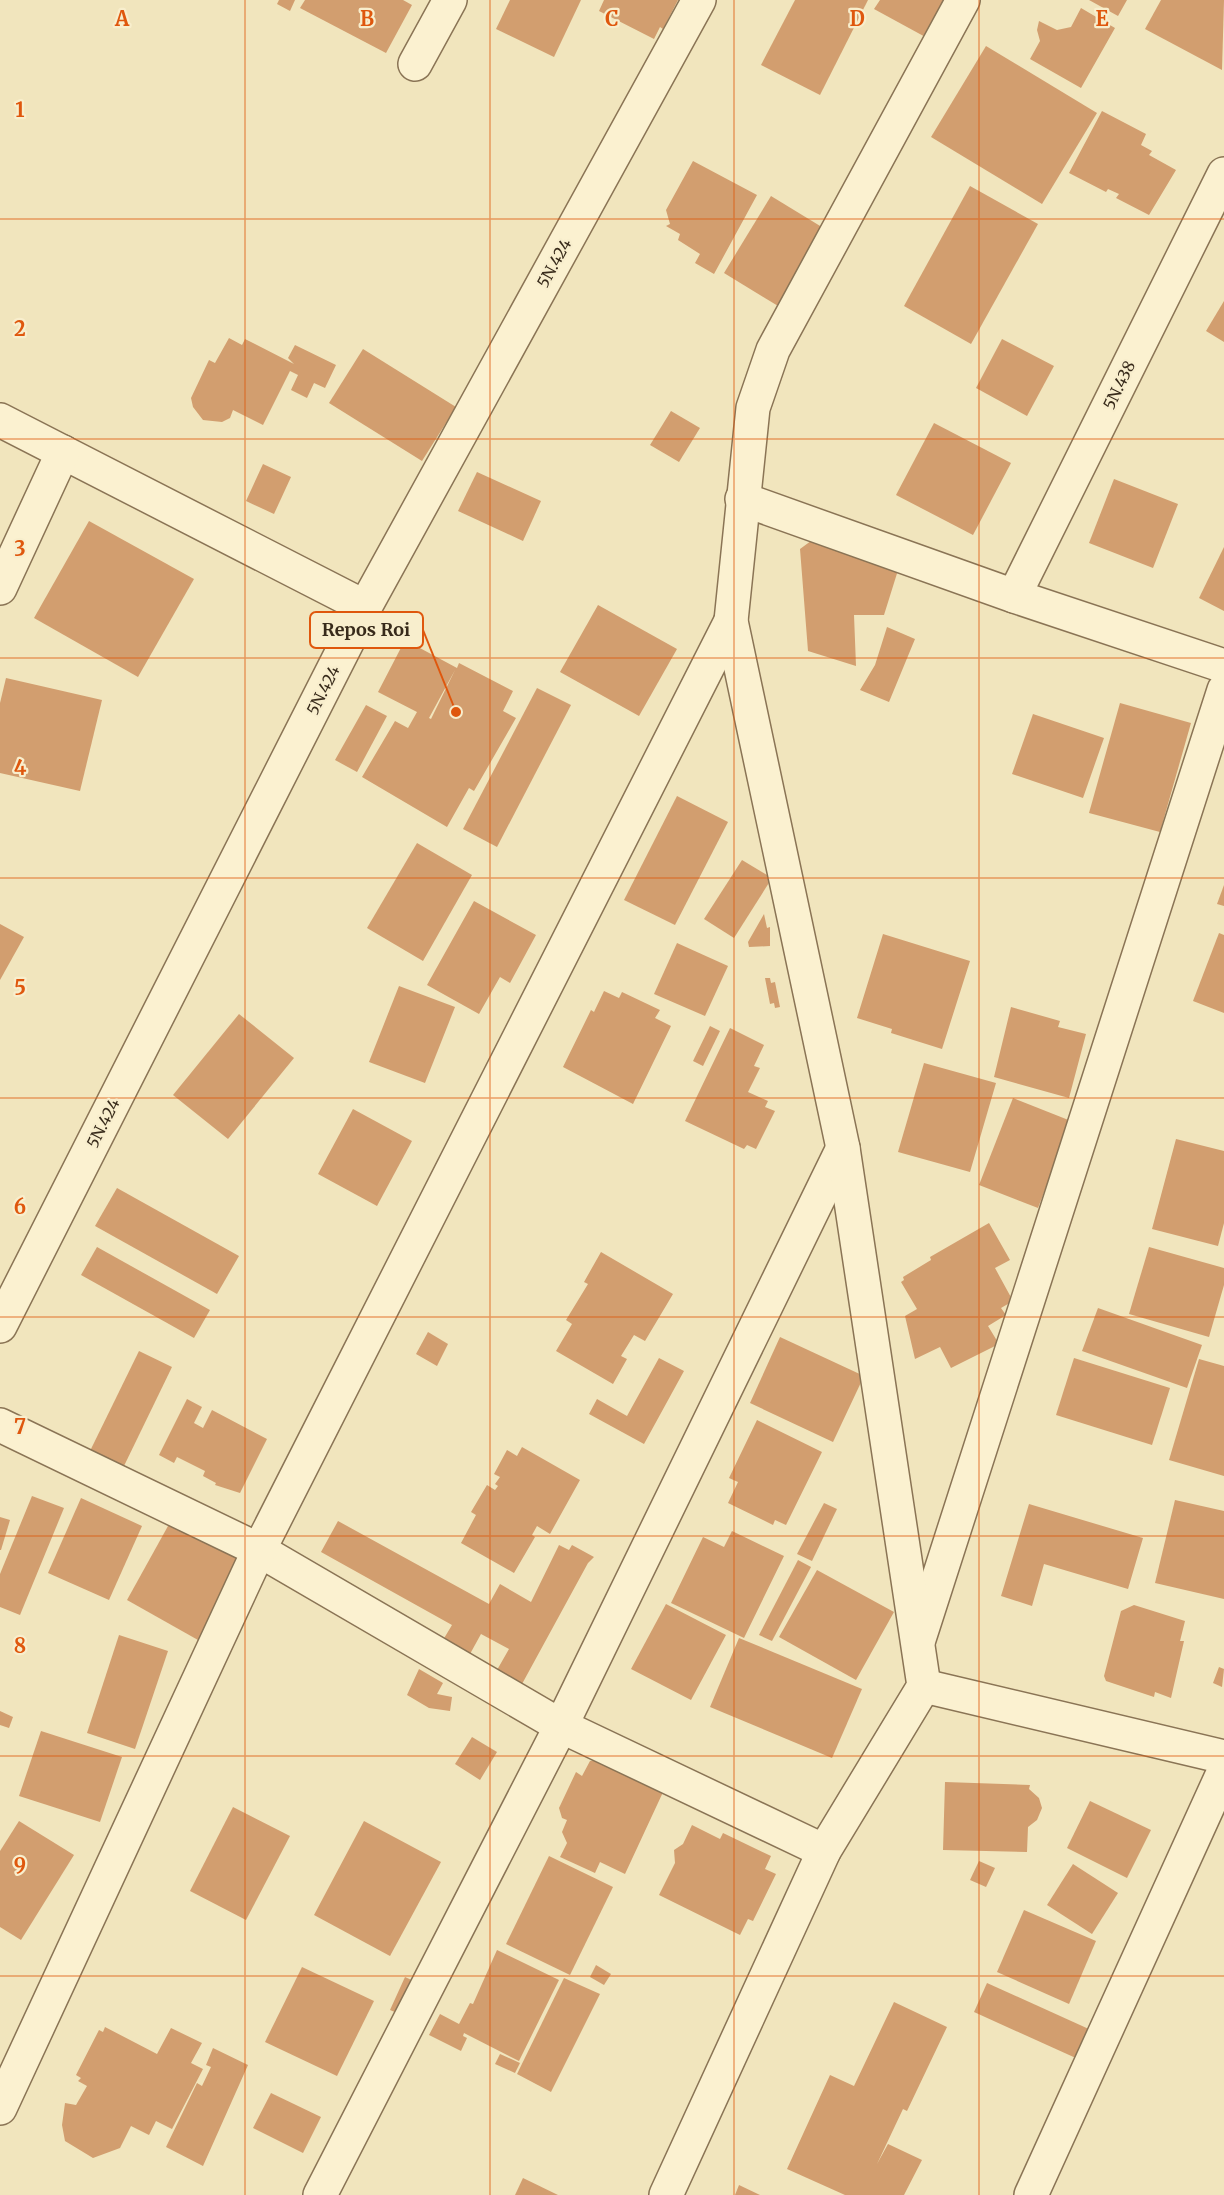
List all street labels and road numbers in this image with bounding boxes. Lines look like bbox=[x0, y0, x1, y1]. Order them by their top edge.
street label: 5N.424 bbox=[533, 235, 576, 291]
street label: 5N.438 bbox=[1099, 357, 1139, 413]
street label: 5N.424 bbox=[302, 662, 344, 718]
street label: 5N.424 bbox=[82, 1095, 124, 1151]

